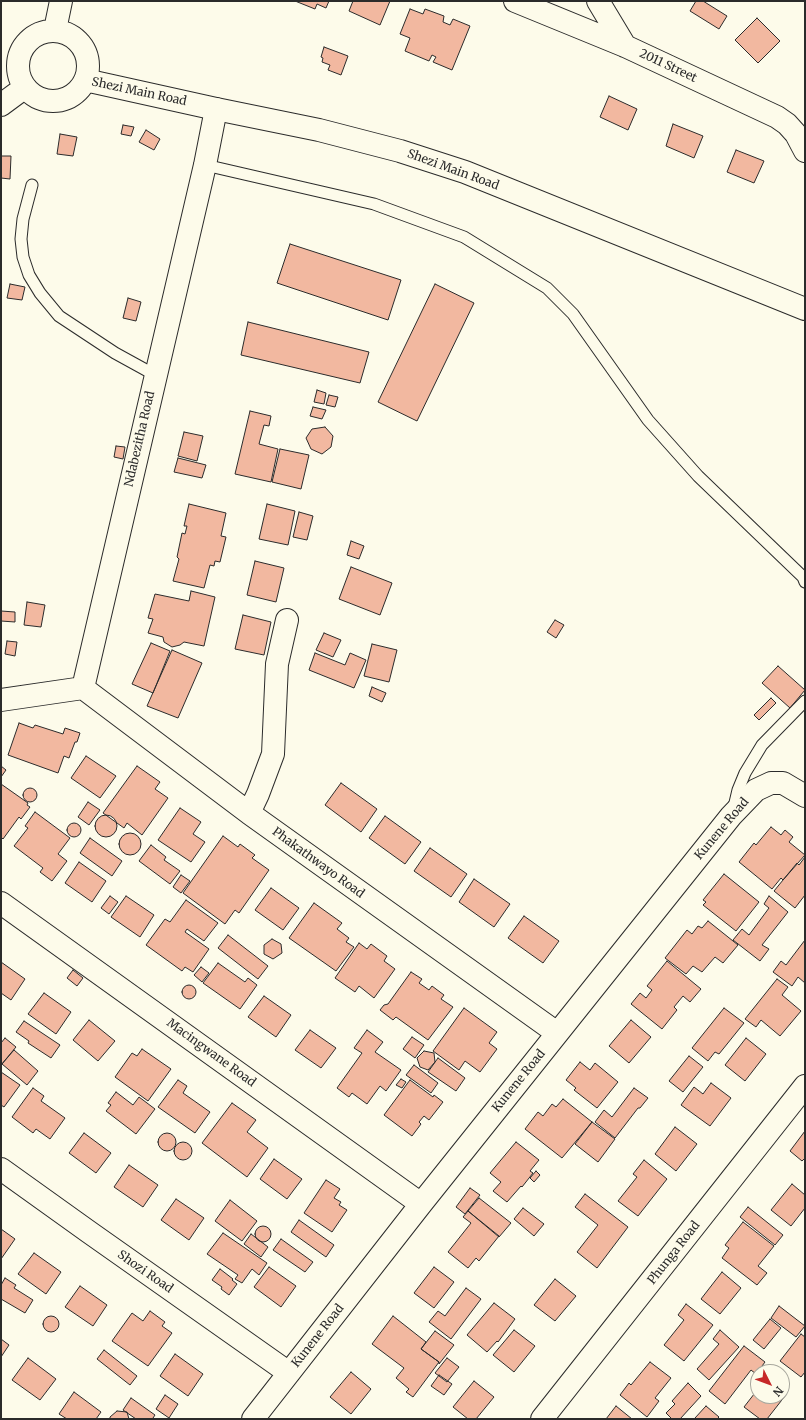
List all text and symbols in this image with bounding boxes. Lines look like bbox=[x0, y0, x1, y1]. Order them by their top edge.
street label: 2011 Street bbox=[637, 46, 699, 86]
street label: Shezi Main Road bbox=[90, 75, 188, 109]
street label: Shezi Main Road bbox=[405, 147, 501, 193]
street label: Ndabezitha Road bbox=[122, 390, 158, 488]
street label: Kunene Road bbox=[692, 795, 752, 863]
street label: Phakathwayo Road bbox=[269, 825, 367, 901]
street label: Macingwane Road bbox=[164, 1016, 258, 1090]
street label: Kunene Road bbox=[489, 1047, 549, 1115]
street label: Phunga Road bbox=[645, 1219, 703, 1287]
street label: Shozi Road bbox=[115, 1248, 175, 1296]
street label: Kunene Road bbox=[289, 1302, 347, 1370]
north arrow bbox=[750, 1364, 790, 1404]
text: N bbox=[770, 1383, 786, 1399]

